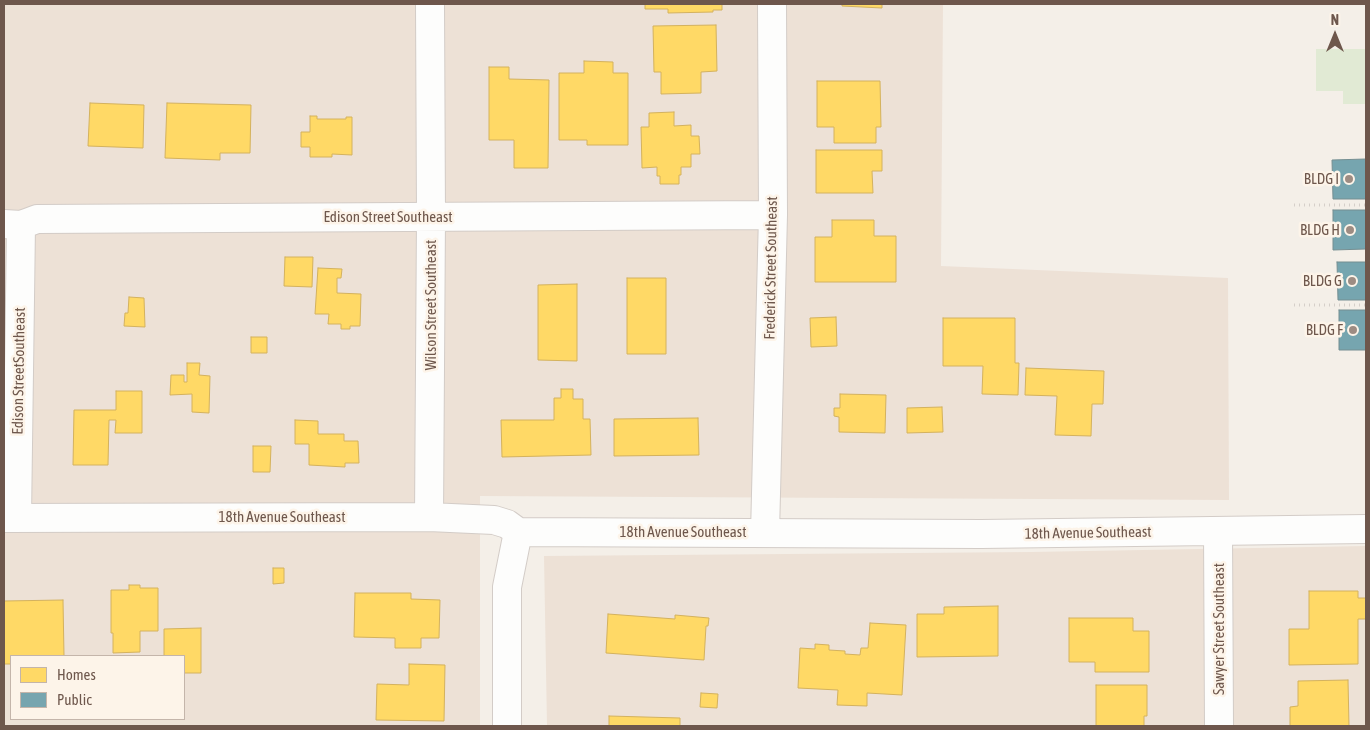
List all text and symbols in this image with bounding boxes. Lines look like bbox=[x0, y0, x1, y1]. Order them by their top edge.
north arrow bbox=[1310, 10, 1360, 60]
text: N bbox=[1331, 12, 1339, 28]
place label: BLDG I bbox=[1304, 170, 1339, 188]
marker: BLDG I bbox=[1343, 173, 1355, 185]
street label: Frederick Street Southeast bbox=[761, 196, 781, 340]
street label: Edison Street Southeast bbox=[323, 208, 453, 226]
place label: BLDG H bbox=[1300, 221, 1340, 239]
marker: BLDG H bbox=[1344, 224, 1356, 236]
street label: Wilson Street Southeast bbox=[422, 240, 440, 370]
place label: BLDG G bbox=[1303, 272, 1342, 290]
marker: BLDG G bbox=[1346, 275, 1358, 287]
street label: Edison StreetSoutheast bbox=[9, 307, 29, 435]
place label: BLDG F bbox=[1306, 321, 1343, 339]
marker: BLDG F bbox=[1347, 324, 1359, 336]
street label: 18th Avenue Southeast bbox=[219, 508, 345, 526]
street label: 18th Avenue Southeast bbox=[620, 523, 746, 541]
street label: 18th Avenue Southeast bbox=[1024, 523, 1152, 543]
street label: Sawyer Street Southeast bbox=[1210, 563, 1228, 695]
legend bbox=[10, 655, 185, 720]
text: Homes bbox=[57, 666, 96, 683]
text: Public bbox=[57, 691, 92, 708]

